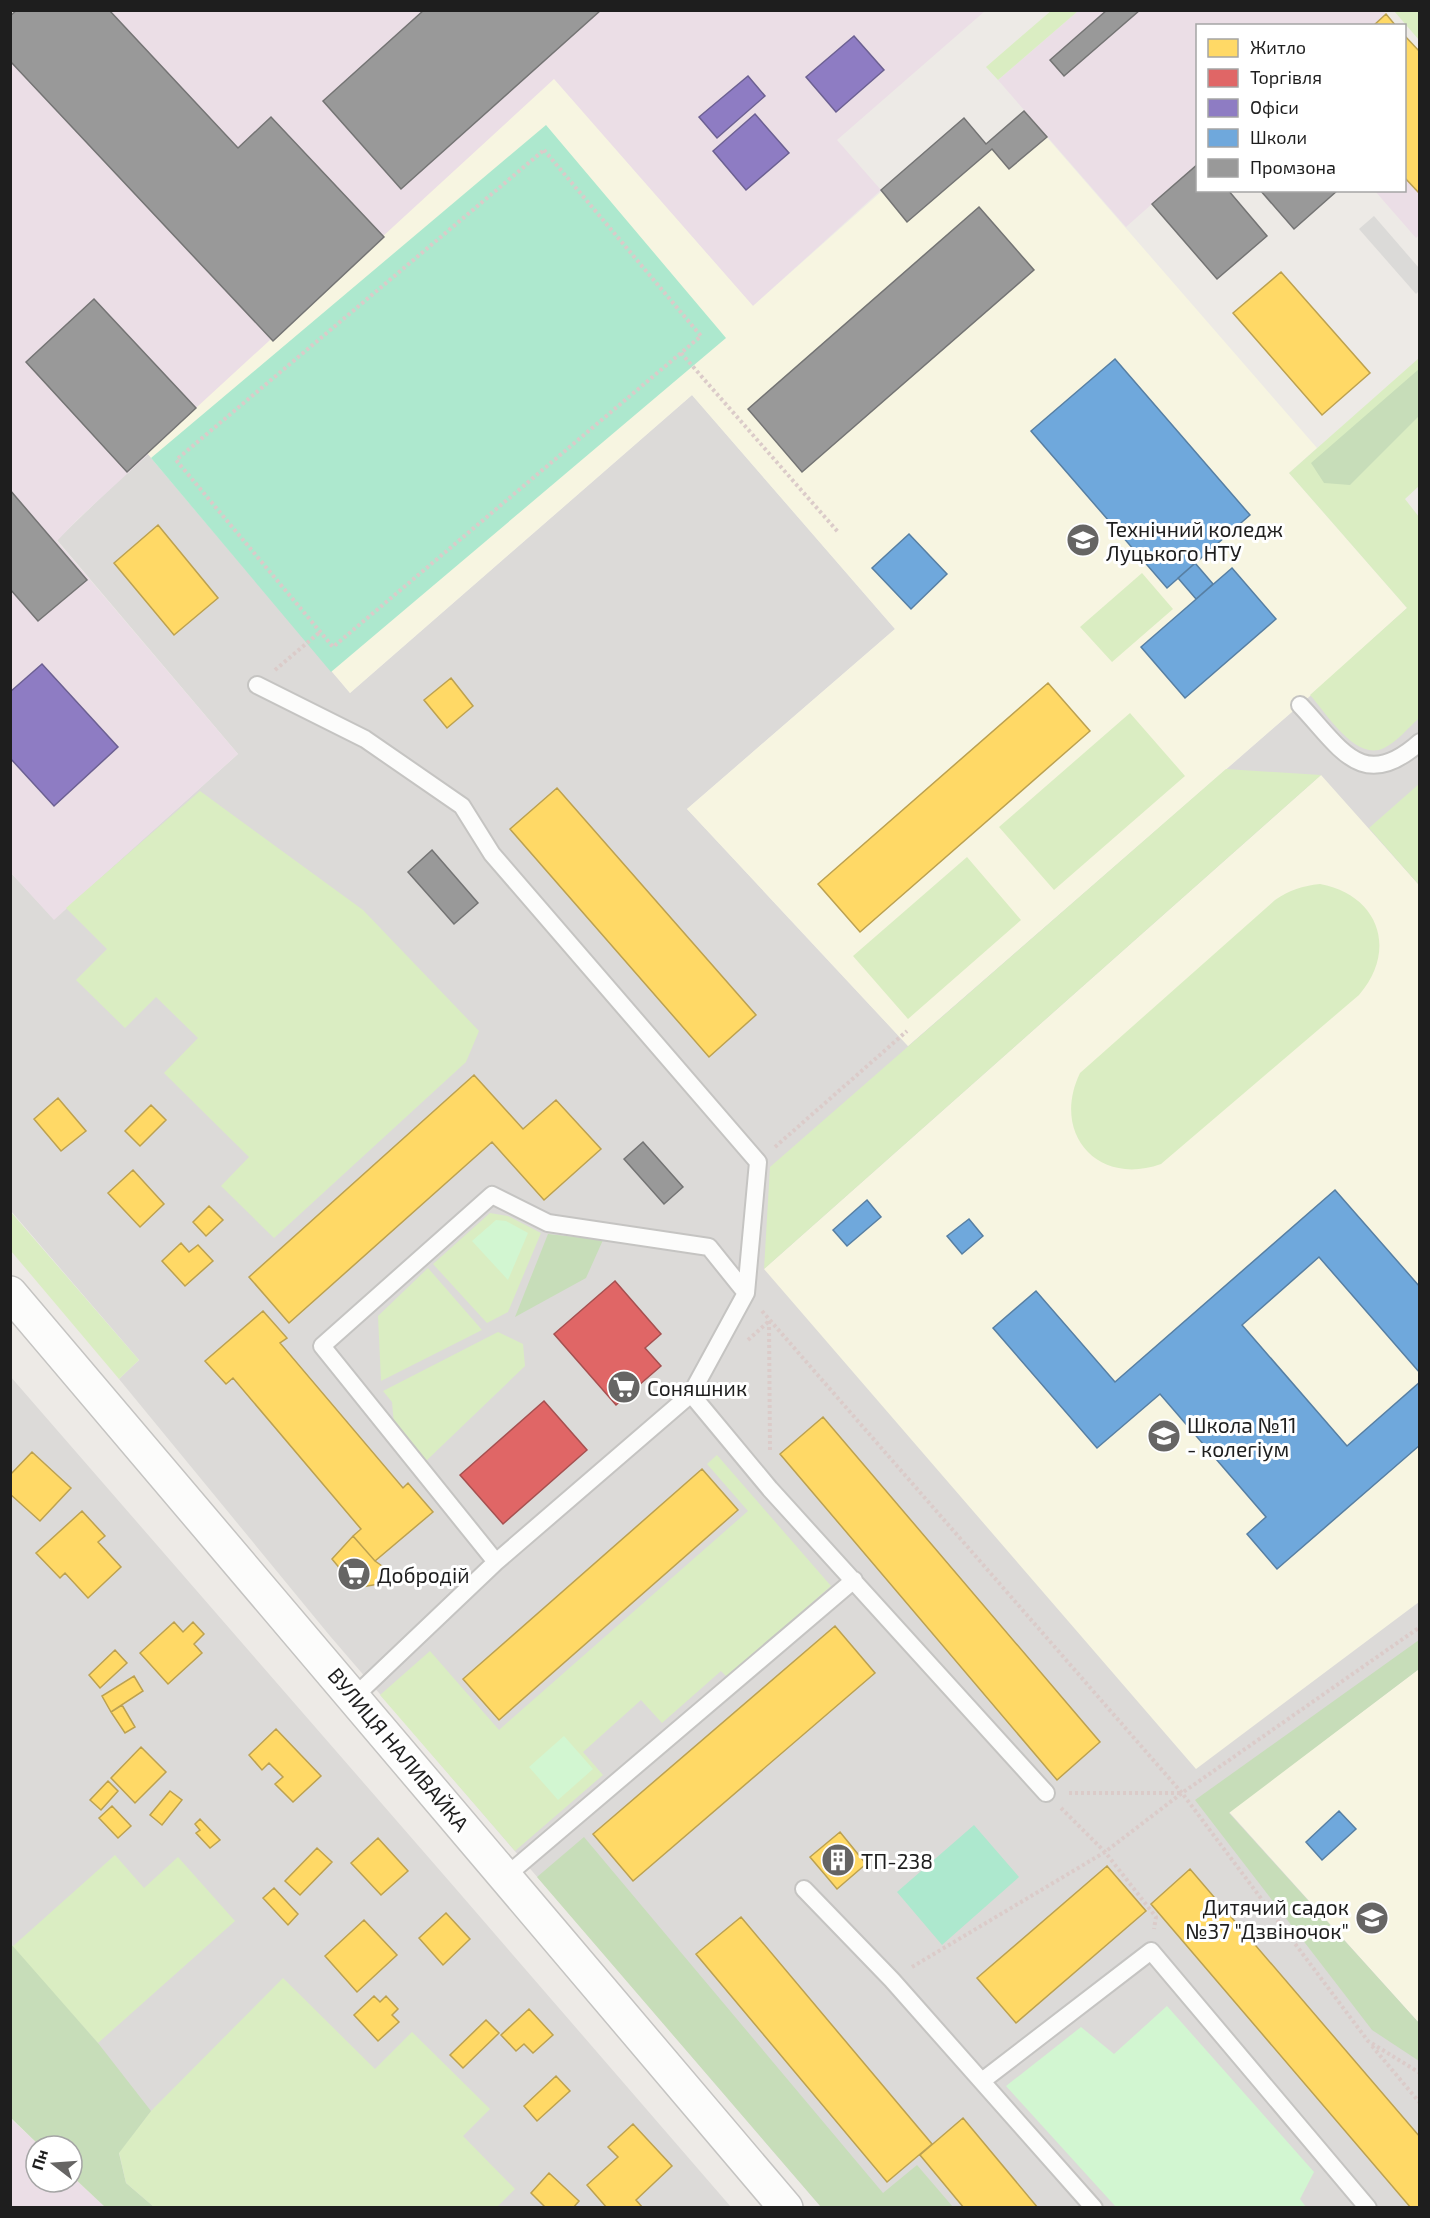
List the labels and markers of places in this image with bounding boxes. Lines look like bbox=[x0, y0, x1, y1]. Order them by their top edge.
place label: Технічний коледж Луцького НТУ bbox=[1106, 516, 1283, 566]
school or university icon: Технічний коледж Луцького НТУ bbox=[1065, 522, 1101, 558]
supermarket icon: Соняшник bbox=[606, 1369, 642, 1405]
place label: Соняшник bbox=[647, 1375, 747, 1400]
place label: Школа №11 - колегіум bbox=[1187, 1412, 1297, 1462]
school or university icon: Школа №11 - колегіум bbox=[1146, 1418, 1182, 1454]
supermarket icon: Добродій bbox=[336, 1556, 372, 1592]
place label: Добродій bbox=[377, 1562, 469, 1587]
building icon: ТП-238 bbox=[820, 1842, 856, 1878]
place label: ТП-238 bbox=[861, 1848, 933, 1873]
place label: Дитячий садок №37 "Дзвіночок" bbox=[1185, 1894, 1349, 1943]
school or university icon: Дитячий садок №37 "Дзвіночок" bbox=[1354, 1900, 1390, 1936]

